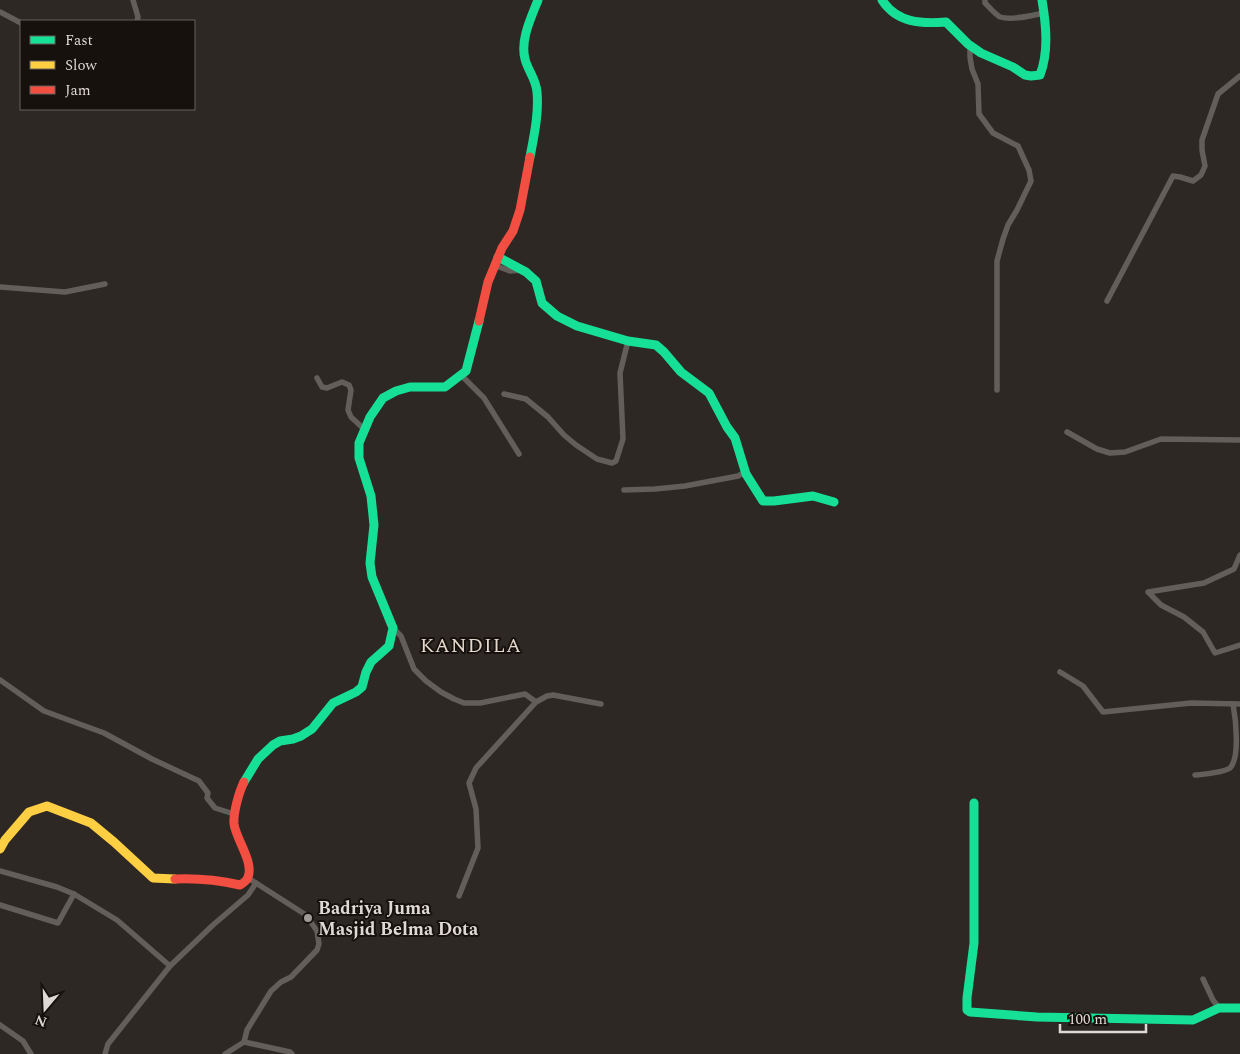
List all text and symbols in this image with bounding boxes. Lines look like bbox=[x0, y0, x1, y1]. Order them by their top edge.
legend bbox=[20, 20, 195, 110]
text: Fast bbox=[65, 29, 93, 52]
text: Slow bbox=[65, 54, 97, 77]
text: Jam bbox=[65, 79, 91, 102]
district label: KANDILA bbox=[420, 631, 522, 661]
place label: Badriya Juma Masjid Belma Dota bbox=[318, 895, 479, 943]
marker: Badriya Juma Masjid Belma Dota bbox=[302, 912, 314, 924]
north arrow bbox=[20, 984, 70, 1034]
scale bar bbox=[1060, 1002, 1146, 1034]
text: 100 m bbox=[1068, 1008, 1107, 1031]
text: N bbox=[32, 1009, 50, 1033]

